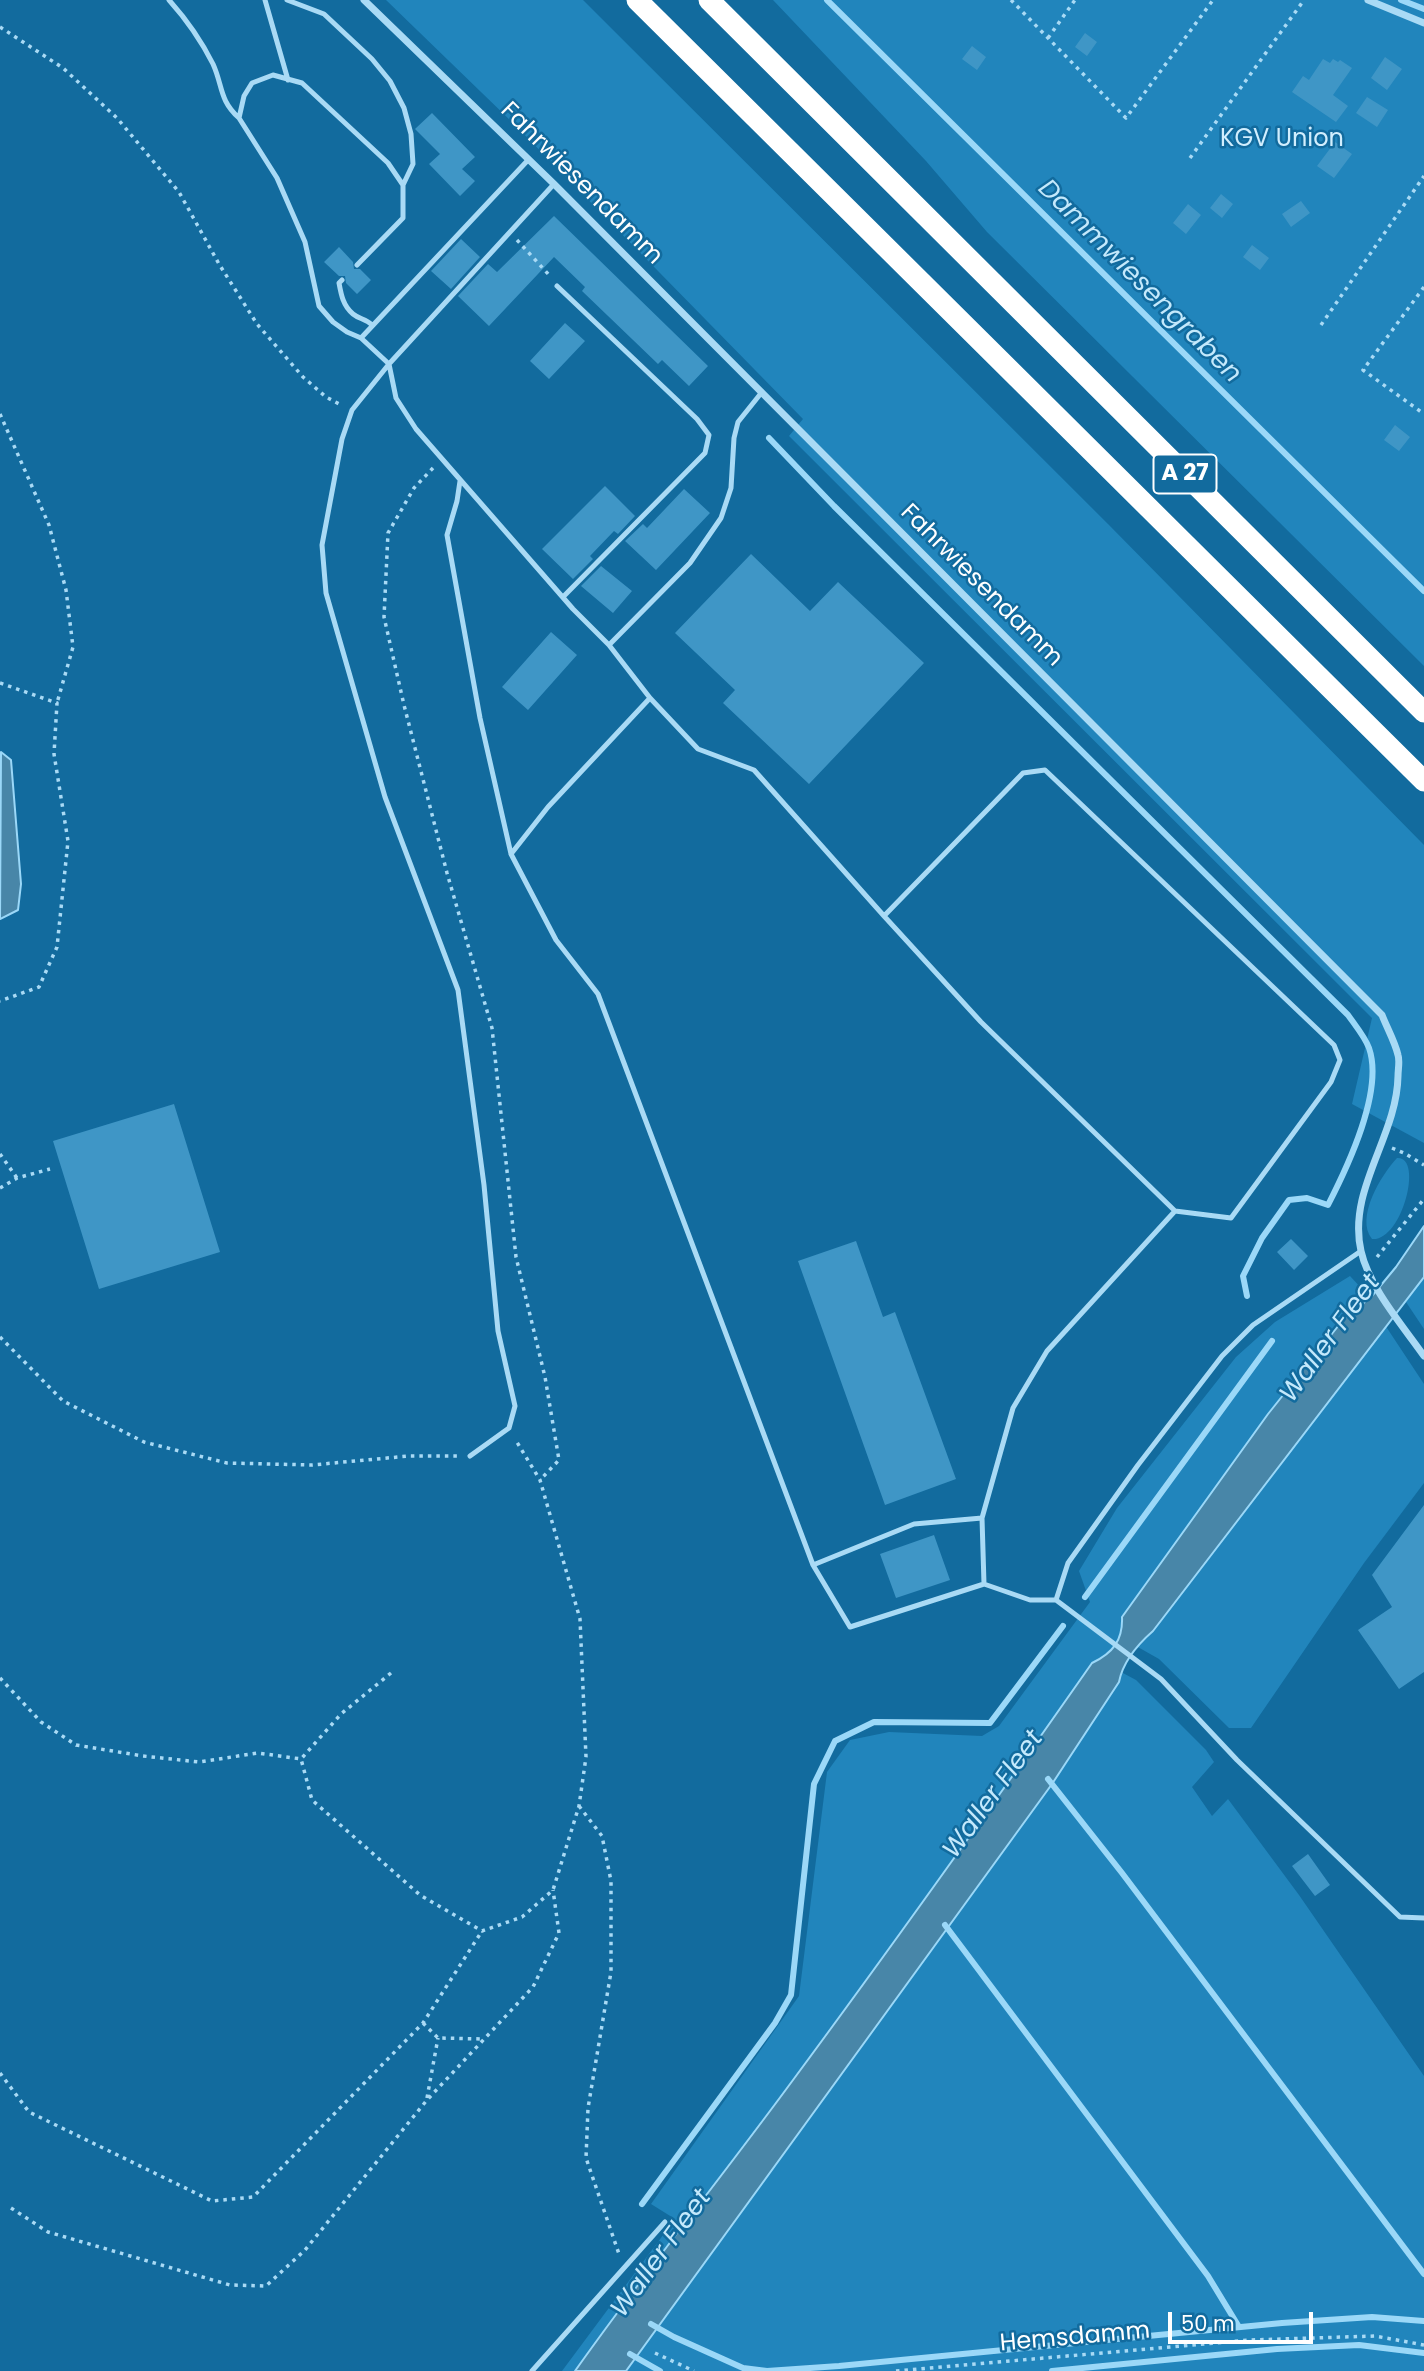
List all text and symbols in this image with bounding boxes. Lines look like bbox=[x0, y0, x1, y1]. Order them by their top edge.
street label: Fahrwiesendamm bbox=[494, 97, 668, 271]
park label: KGV Union bbox=[1220, 126, 1344, 154]
water label: Dammwiesengraben bbox=[1031, 174, 1247, 390]
road number: A 27 bbox=[1154, 454, 1216, 494]
street label: Fahrwiesendamm bbox=[894, 499, 1068, 673]
water label: Waller Fleet bbox=[1274, 1269, 1388, 1409]
water label: Waller Fleet bbox=[937, 1725, 1051, 1865]
water label: Waller Fleet bbox=[605, 2184, 719, 2324]
scale bar bbox=[1172, 2298, 1317, 2342]
text: 50 m bbox=[1181, 2309, 1235, 2338]
street label: Hemsdamm bbox=[999, 2317, 1151, 2359]

